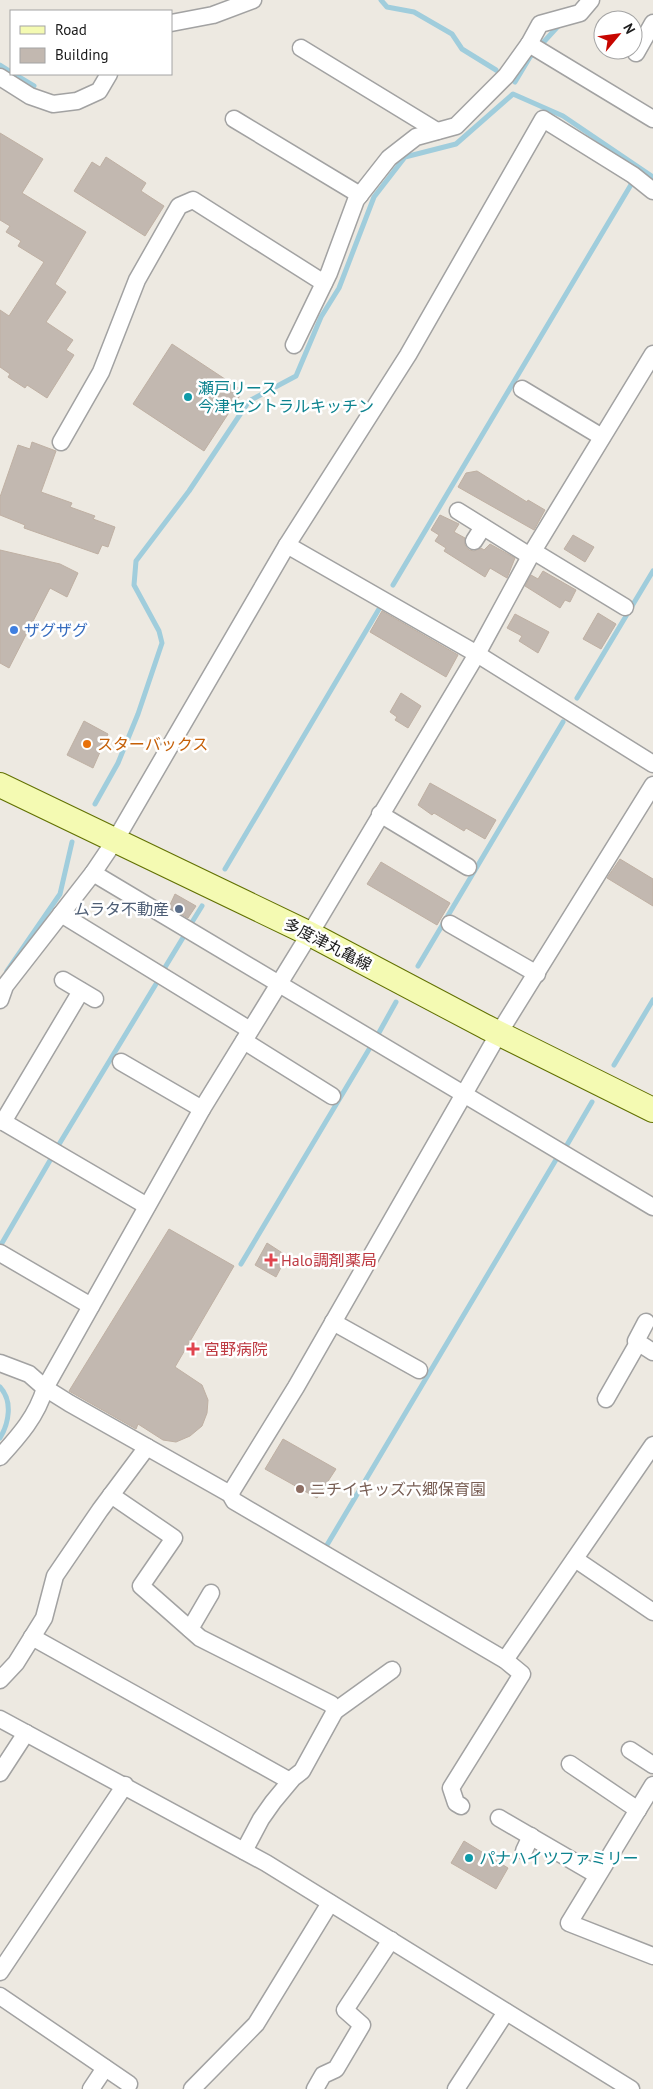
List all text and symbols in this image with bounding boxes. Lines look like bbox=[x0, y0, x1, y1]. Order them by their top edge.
legend bbox=[10, 10, 172, 75]
north arrow bbox=[593, 10, 643, 60]
text: Road bbox=[55, 20, 87, 39]
text: N bbox=[619, 20, 639, 37]
text: Building bbox=[55, 45, 109, 64]
place label: 瀬戸リース 今津セントラルキッチン bbox=[198, 378, 374, 416]
marker: 瀬戸リース 今津セントラルキッチン bbox=[182, 391, 194, 403]
place label: ザグザグ bbox=[24, 620, 88, 640]
marker: ザグザグ bbox=[8, 624, 20, 636]
place label: スターバックス bbox=[97, 734, 208, 754]
marker: スターバックス bbox=[81, 738, 93, 750]
place label: ムラタ不動産 bbox=[74, 899, 169, 919]
marker: ムラタ不動産 bbox=[173, 903, 185, 915]
street label: 多度津丸亀線 bbox=[281, 913, 375, 975]
place label: Halo調剤薬局 bbox=[281, 1250, 377, 1270]
marker: Halo調剤薬局 bbox=[265, 1254, 277, 1266]
place label: 宮野病院 bbox=[204, 1339, 268, 1359]
marker: 宮野病院 bbox=[186, 1342, 200, 1356]
place label: ニチイキッズ六郷保育園 bbox=[310, 1479, 486, 1499]
marker: ニチイキッズ六郷保育園 bbox=[294, 1483, 306, 1495]
place label: パナハイツファミリー bbox=[479, 1848, 639, 1868]
marker: パナハイツファミリー bbox=[463, 1852, 475, 1864]

